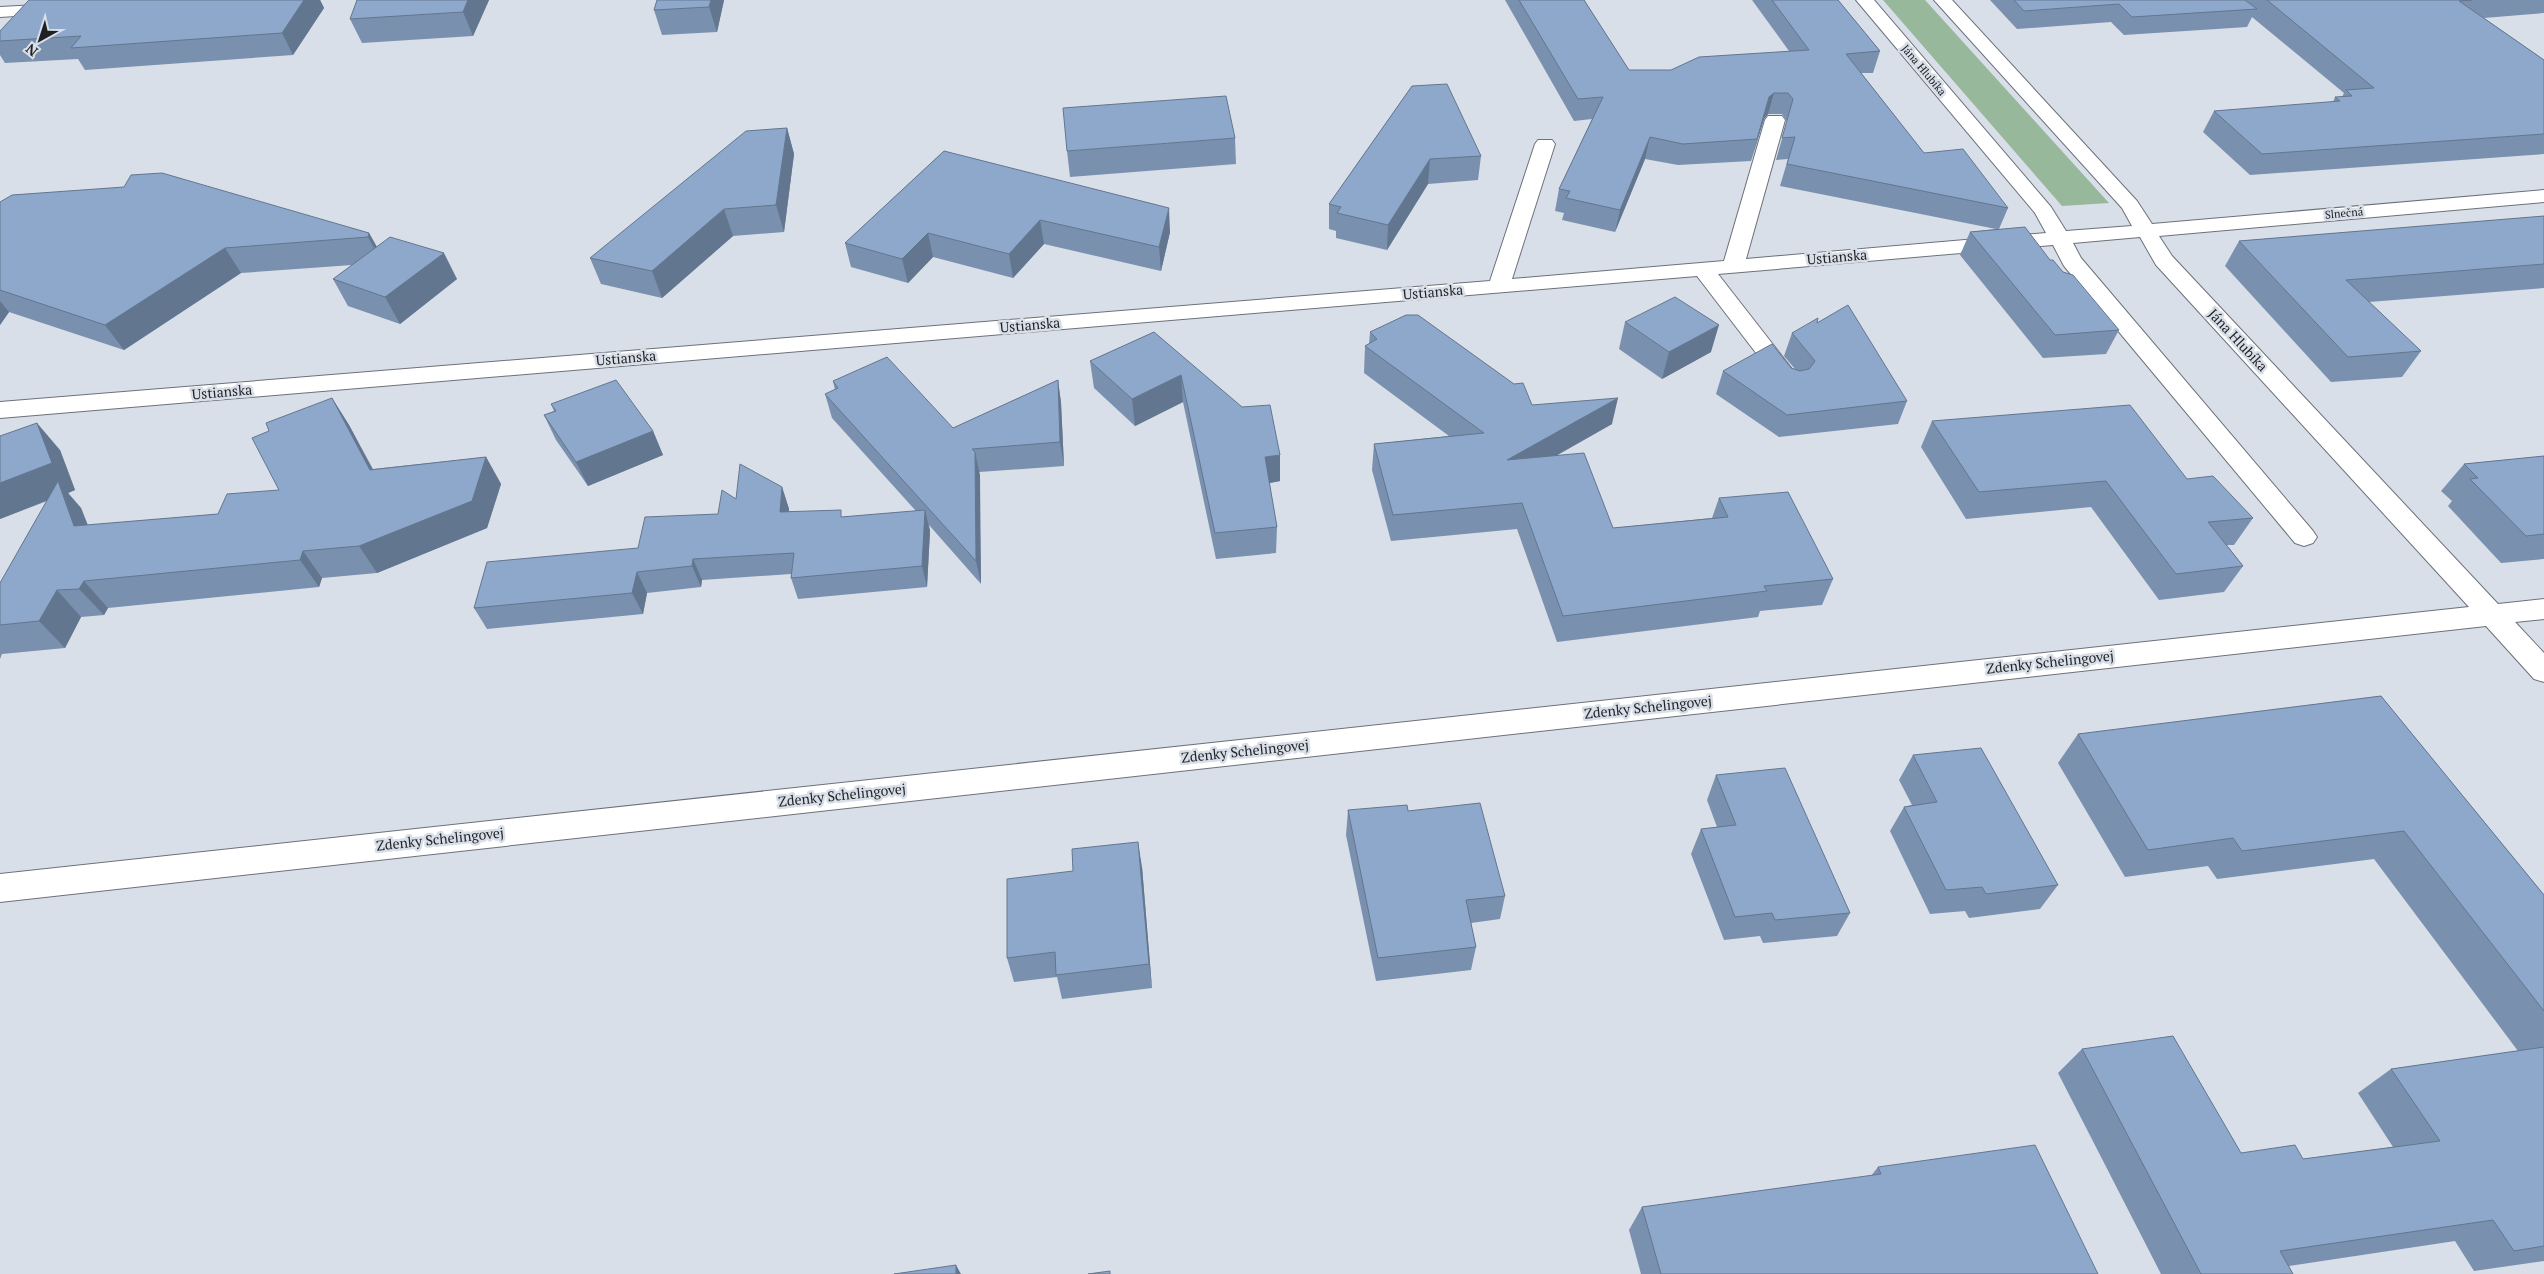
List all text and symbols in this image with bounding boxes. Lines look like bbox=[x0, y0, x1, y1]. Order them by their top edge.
north arrow bbox=[15, 15, 65, 65]
text: N bbox=[21, 40, 42, 61]
street label: Jána Hlubíka bbox=[1899, 42, 1950, 99]
street label: Slnečná bbox=[2324, 204, 2364, 222]
street label: Ustianska bbox=[1806, 244, 1868, 269]
street label: Ustianska bbox=[1402, 279, 1464, 304]
street label: Jána Hlubíka bbox=[2204, 304, 2272, 375]
street label: Ustianska bbox=[999, 312, 1061, 337]
street label: Ustianska bbox=[595, 345, 657, 370]
street label: Ustianska bbox=[191, 379, 253, 404]
street label: Zdenky Schelingovej bbox=[1985, 645, 2115, 678]
street label: Zdenky Schelingovej bbox=[1583, 690, 1713, 723]
street label: Zdenky Schelingovej bbox=[1180, 734, 1310, 767]
street label: Zdenky Schelingovej bbox=[777, 778, 907, 811]
street label: Zdenky Schelingovej bbox=[375, 822, 505, 855]

